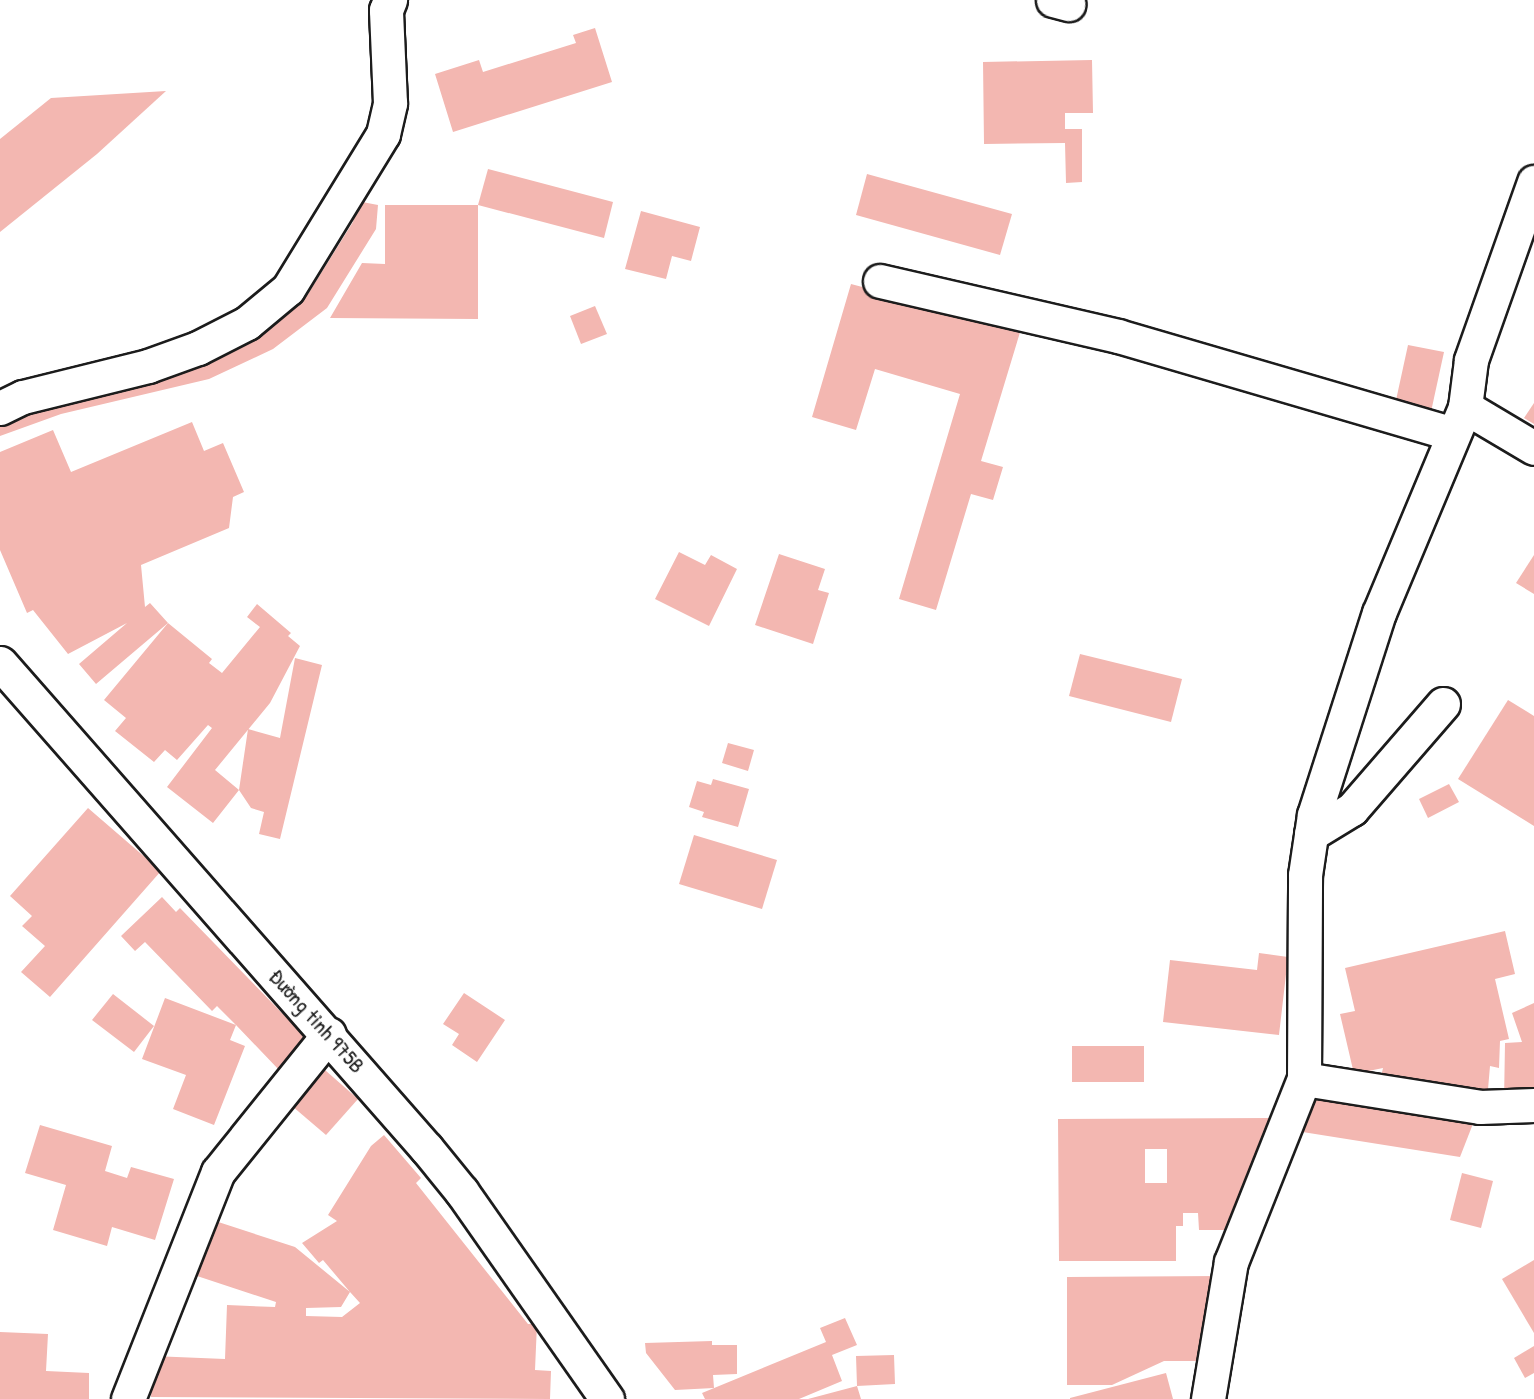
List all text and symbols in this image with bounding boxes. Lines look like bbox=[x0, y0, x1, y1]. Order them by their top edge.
street label: Đường tỉnh 975B bbox=[263, 964, 371, 1078]

